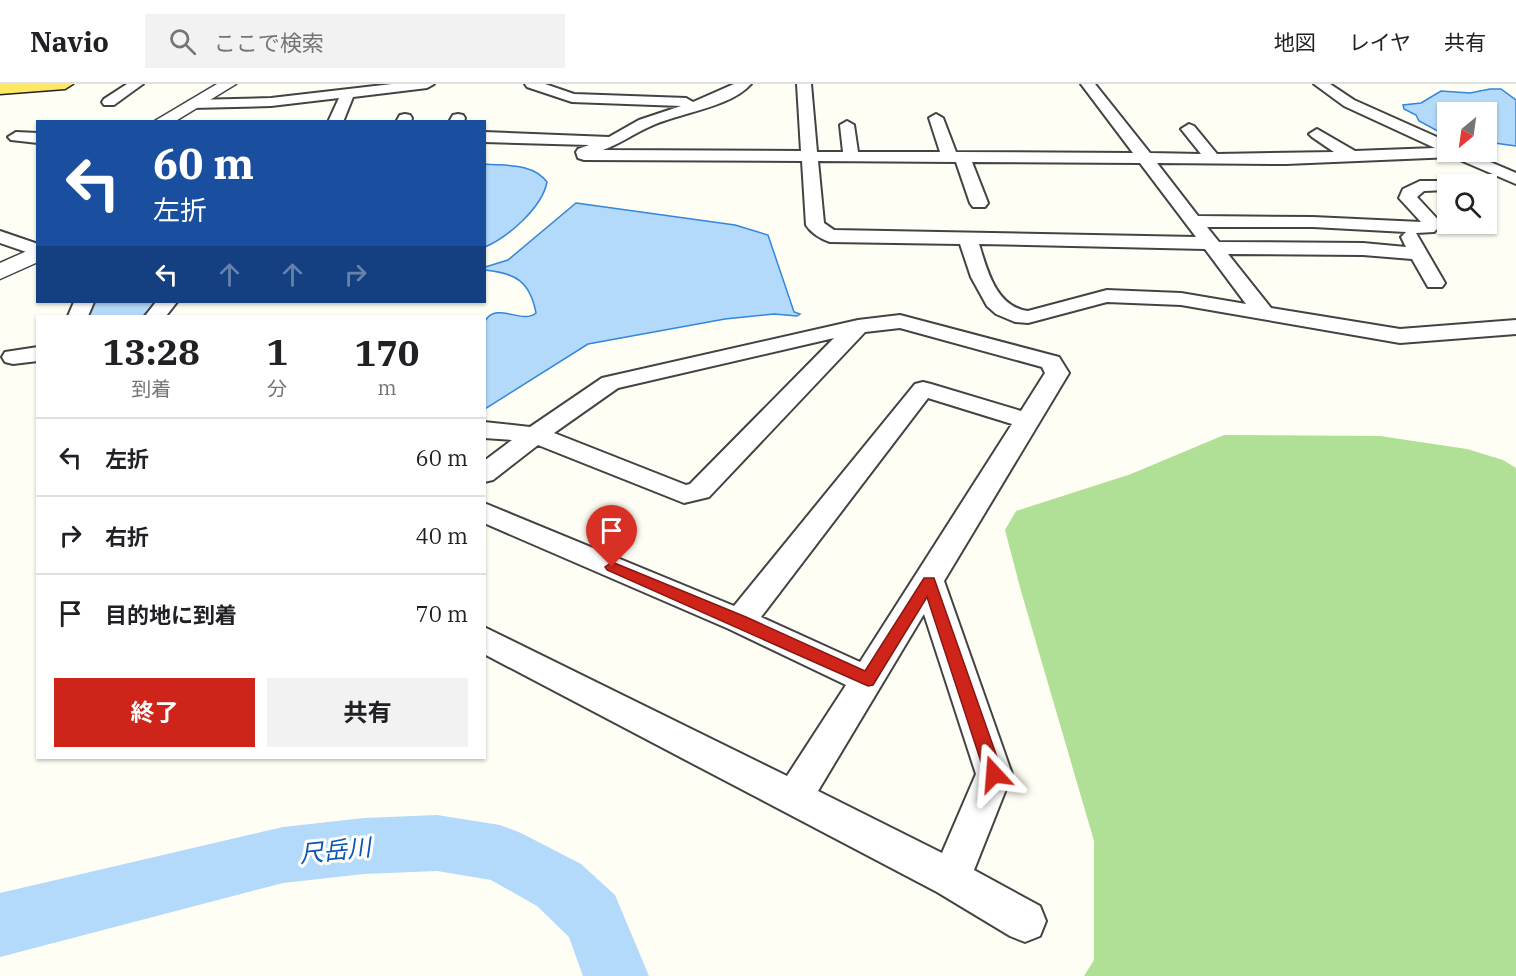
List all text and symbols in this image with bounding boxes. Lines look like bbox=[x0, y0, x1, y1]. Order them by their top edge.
search box bbox=[145, 14, 565, 68]
text: Navio bbox=[30, 23, 109, 60]
icon: search bbox=[166, 25, 199, 58]
text: ここで検索 bbox=[214, 28, 324, 57]
text: 地図 bbox=[1274, 28, 1316, 56]
text: レイヤ bbox=[1349, 28, 1411, 56]
text: 共有 bbox=[1444, 28, 1486, 56]
north arrow bbox=[1437, 102, 1497, 162]
map controls bbox=[1437, 102, 1497, 234]
text: 60 m bbox=[153, 136, 254, 191]
icon: left bbox=[54, 144, 132, 222]
button: search bbox=[1437, 174, 1497, 234]
text: 左折 bbox=[153, 192, 207, 227]
icon: left bbox=[150, 258, 183, 291]
icon: ahead bbox=[213, 258, 246, 291]
icon: ahead bbox=[276, 258, 309, 291]
icon: right bbox=[339, 258, 372, 291]
text: 13:28 bbox=[103, 328, 200, 375]
text: 1 bbox=[266, 328, 288, 375]
text: 170 bbox=[355, 329, 419, 376]
text: m bbox=[377, 374, 397, 401]
text: 到着 bbox=[131, 375, 171, 402]
text: 分 bbox=[267, 375, 287, 402]
icon: left bbox=[54, 441, 87, 474]
text: 60 m bbox=[416, 443, 468, 472]
text: 左折 bbox=[105, 444, 149, 473]
pin bbox=[586, 505, 637, 567]
icon: arrive bbox=[595, 514, 628, 547]
icon: right bbox=[54, 519, 87, 552]
text: 40 m bbox=[416, 521, 468, 550]
text: 右折 bbox=[105, 522, 149, 551]
icon: arrive bbox=[54, 597, 87, 630]
text: 70 m bbox=[416, 599, 468, 628]
text: 目的地に到着 bbox=[105, 600, 237, 629]
button: 終了 bbox=[54, 678, 255, 747]
button: 共有 bbox=[267, 678, 468, 747]
position arrow bbox=[962, 742, 1026, 806]
water label: 尺岳川 bbox=[298, 830, 375, 870]

